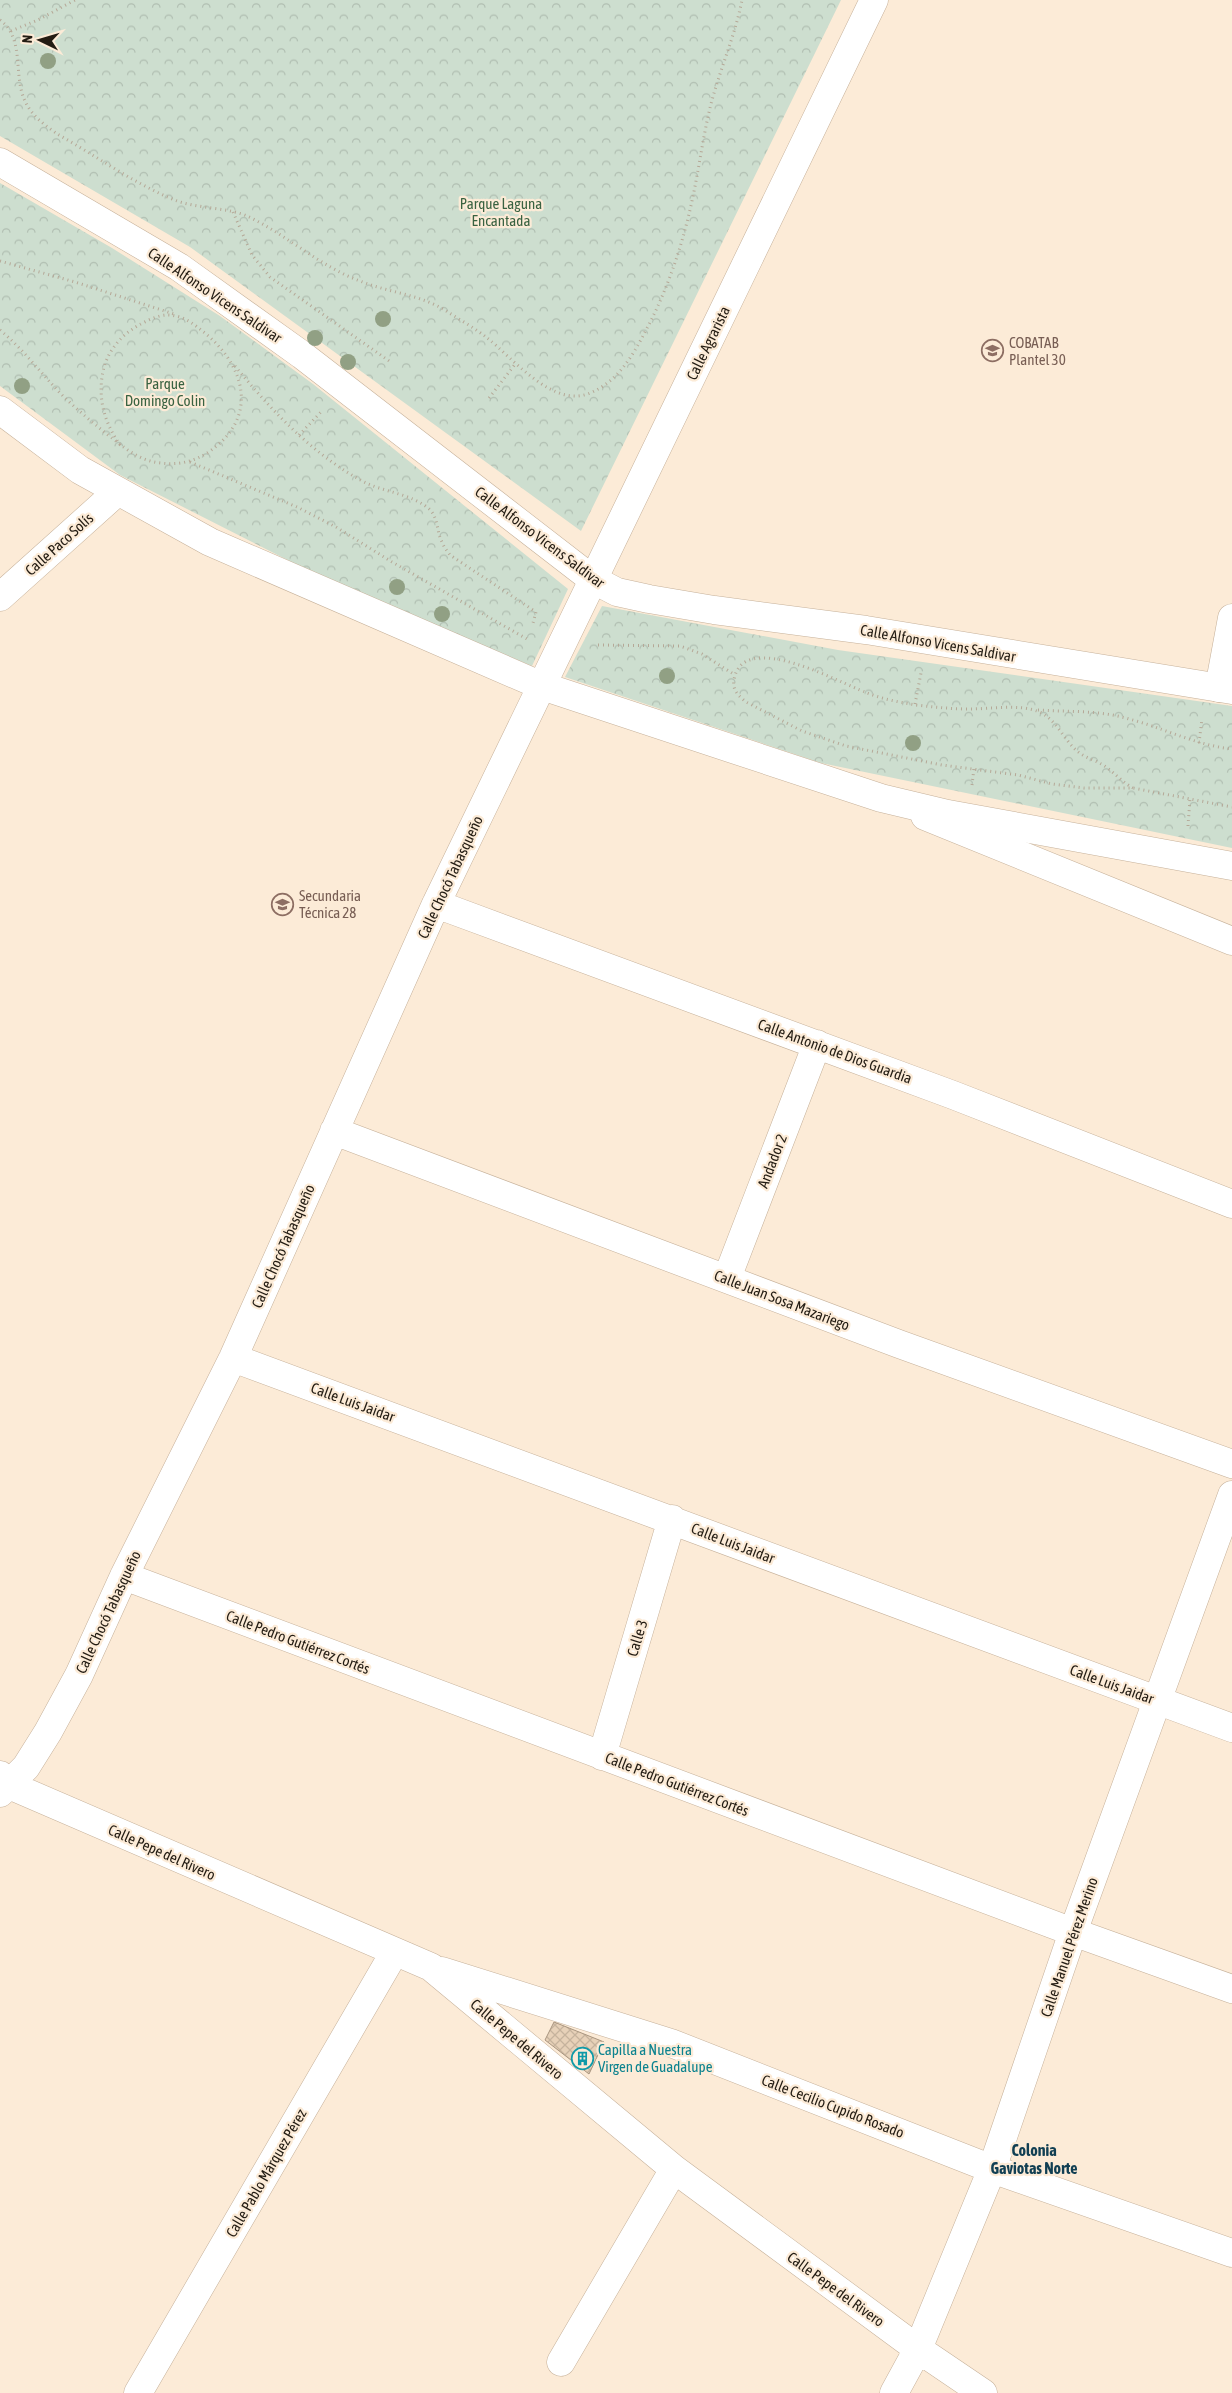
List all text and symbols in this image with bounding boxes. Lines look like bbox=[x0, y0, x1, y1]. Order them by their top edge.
north arrow bbox=[15, 15, 65, 65]
text: N bbox=[19, 34, 35, 44]
park label: Parque Laguna Encantada bbox=[460, 195, 542, 229]
street label: Calle Alfonso Vicens Saldivar bbox=[145, 244, 285, 346]
street label: Calle Agrarista bbox=[683, 303, 733, 383]
place label: COBATAB Plantel 30 bbox=[1009, 334, 1066, 368]
school or university icon: COBATAB Plantel 30 bbox=[981, 339, 1005, 363]
park label: Parque Domingo Colin bbox=[125, 375, 205, 409]
street label: Calle Alfonso Vicens Saldivar bbox=[472, 483, 608, 592]
street label: Calle Paco Solís bbox=[22, 509, 96, 579]
street label: Calle Alfonso Vicens Saldivar bbox=[859, 621, 1018, 665]
street label: Calle Chocó Tabasqueño bbox=[414, 813, 486, 941]
place label: Secundaria Técnica 28 bbox=[299, 887, 361, 921]
school or university icon: Secundaria Técnica 28 bbox=[271, 892, 295, 916]
street label: Calle Antonio de Dios Guardia bbox=[756, 1015, 914, 1087]
street label: Andador 2 bbox=[754, 1132, 790, 1190]
street label: Calle Chocó Tabasqueño bbox=[248, 1182, 318, 1310]
street label: Calle Juan Sosa Mazariego bbox=[712, 1266, 852, 1334]
street label: Calle Luis Jaidar bbox=[309, 1379, 398, 1425]
street label: Calle Luis Jaidar bbox=[689, 1519, 778, 1567]
street label: Calle Chocó Tabasqueño bbox=[72, 1548, 144, 1676]
street label: Calle Pedro Gutiérrez Cortés bbox=[224, 1607, 372, 1677]
street label: Calle 3 bbox=[623, 1618, 651, 1658]
street label: Calle Luis Jaidar bbox=[1068, 1661, 1157, 1707]
street label: Calle Pedro Gutiérrez Cortés bbox=[603, 1749, 751, 1819]
street label: Calle Pepe del Rivero bbox=[106, 1821, 218, 1883]
street label: Calle Manuel Pérez Merino bbox=[1037, 1875, 1101, 2019]
street label: Calle Pepe del Rivero bbox=[467, 1995, 567, 2083]
place label: Capilla a Nuestra Virgen de Guadalupe bbox=[598, 2041, 713, 2075]
building icon: Capilla a Nuestra Virgen de Guadalupe bbox=[570, 2046, 594, 2070]
street label: Calle Cecilio Cupido Rosado bbox=[759, 2071, 907, 2141]
street label: Calle Pablo Márquez Pérez bbox=[222, 2105, 310, 2240]
district label: Colonia Gaviotas Norte bbox=[991, 2141, 1077, 2177]
street label: Calle Pepe del Rivero bbox=[784, 2248, 888, 2330]

